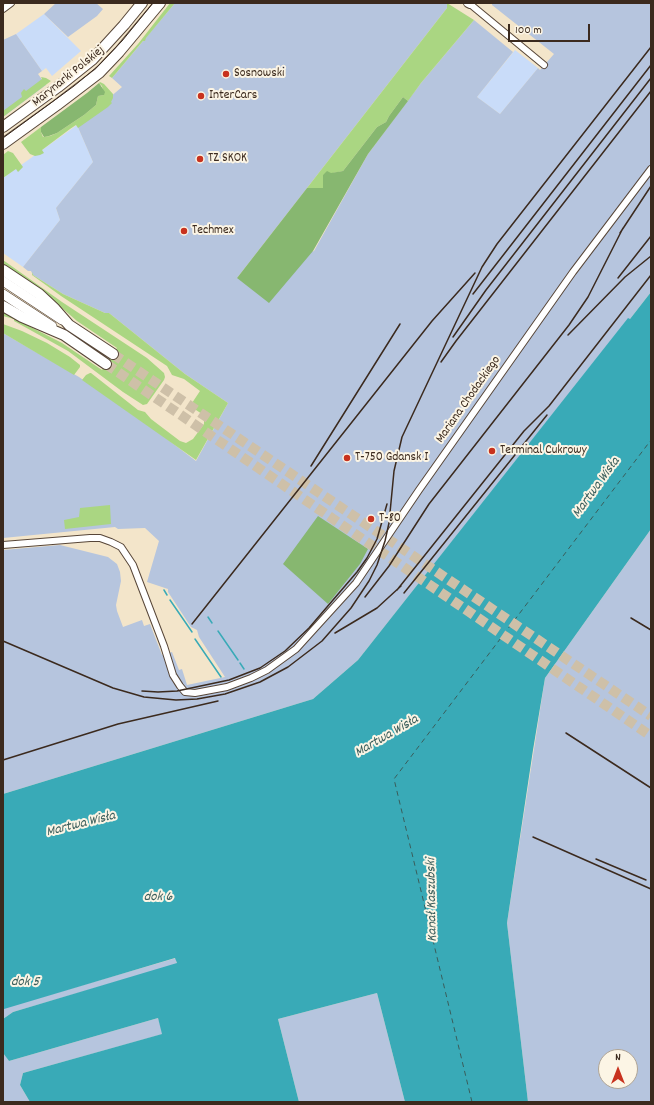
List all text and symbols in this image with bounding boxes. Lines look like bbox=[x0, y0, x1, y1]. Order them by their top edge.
scale bar bbox=[510, 16, 592, 42]
text: 100 m bbox=[515, 22, 542, 39]
street label: Marynarki Polskiej bbox=[30, 43, 108, 111]
place label: Sosnowski bbox=[234, 66, 284, 82]
marker: Sosnowski bbox=[221, 69, 231, 79]
place label: InterCars bbox=[209, 88, 257, 104]
marker: InterCars bbox=[196, 91, 206, 101]
place label: TZ SKOK bbox=[208, 151, 247, 167]
marker: TZ SKOK bbox=[195, 154, 205, 164]
place label: Techmex bbox=[192, 223, 234, 239]
marker: Techmex bbox=[179, 226, 189, 236]
street label: Mariana Chodackiego bbox=[433, 354, 505, 446]
place label: Terminal Cukrowy bbox=[500, 443, 587, 459]
marker: Terminal Cukrowy bbox=[487, 446, 497, 456]
place label: T-750 Gdansk I bbox=[355, 450, 428, 466]
marker: T-750 Gdansk I bbox=[342, 453, 352, 463]
water label: Martwa Wisła bbox=[569, 455, 625, 521]
place label: T-80 bbox=[379, 511, 401, 527]
marker: T-80 bbox=[366, 514, 376, 524]
water label: Martwa Wisła bbox=[352, 712, 422, 762]
water label: Martwa Wisła bbox=[45, 808, 117, 842]
water label: Kanał Kaszubski bbox=[424, 858, 442, 942]
water label: dok 6 bbox=[144, 890, 172, 906]
water label: dok 5 bbox=[11, 975, 39, 991]
north arrow bbox=[598, 1049, 638, 1089]
text: N bbox=[615, 1050, 621, 1066]

